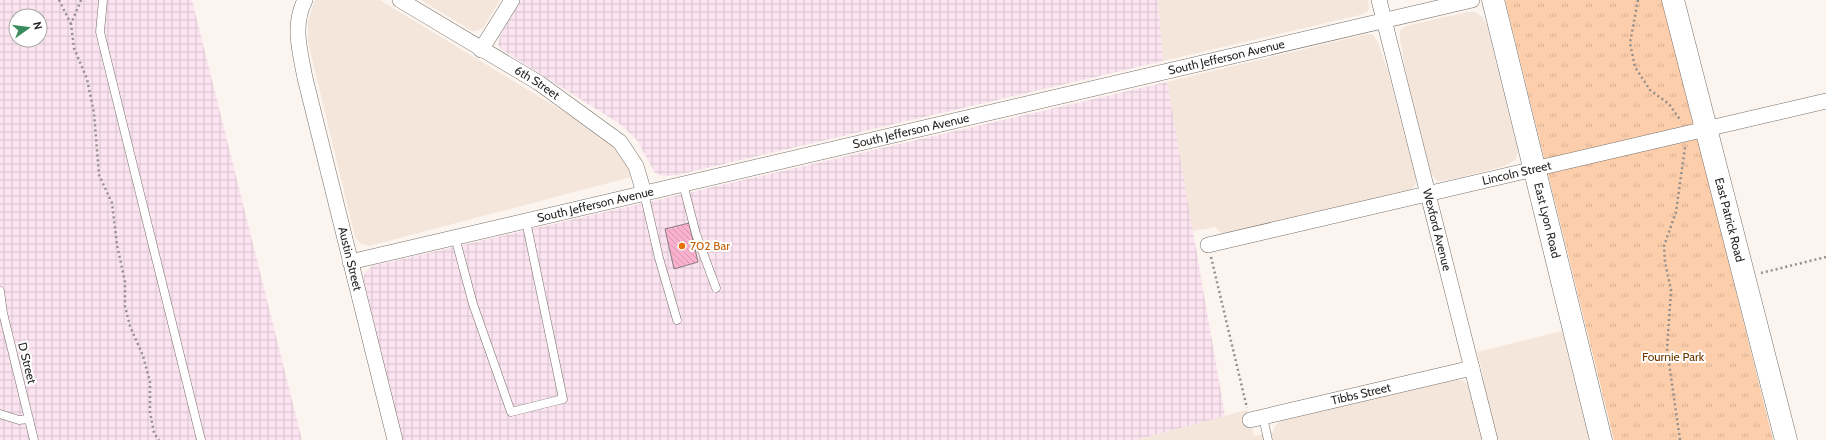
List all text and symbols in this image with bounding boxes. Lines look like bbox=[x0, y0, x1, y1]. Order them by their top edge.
north arrow bbox=[8, 8, 48, 48]
text: N bbox=[30, 20, 45, 31]
street label: South Jefferson Avenue bbox=[1167, 36, 1286, 78]
street label: 6th Street bbox=[512, 62, 563, 103]
street label: South Jefferson Avenue bbox=[851, 110, 971, 151]
street label: Lincoln Street bbox=[1481, 157, 1553, 188]
street label: East Patrick Road bbox=[1712, 176, 1748, 263]
street label: East Lyon Road bbox=[1531, 181, 1564, 260]
street label: South Jefferson Avenue bbox=[536, 183, 655, 225]
street label: Wexford Avenue bbox=[1420, 187, 1455, 272]
street label: Austin Street bbox=[335, 225, 366, 292]
place label: 702 Bar bbox=[690, 238, 730, 253]
marker: 702 Bar bbox=[677, 241, 687, 251]
street label: D Street bbox=[15, 341, 40, 385]
park label: Fournie Park bbox=[1642, 349, 1705, 364]
street label: Tibbs Street bbox=[1330, 379, 1392, 408]

